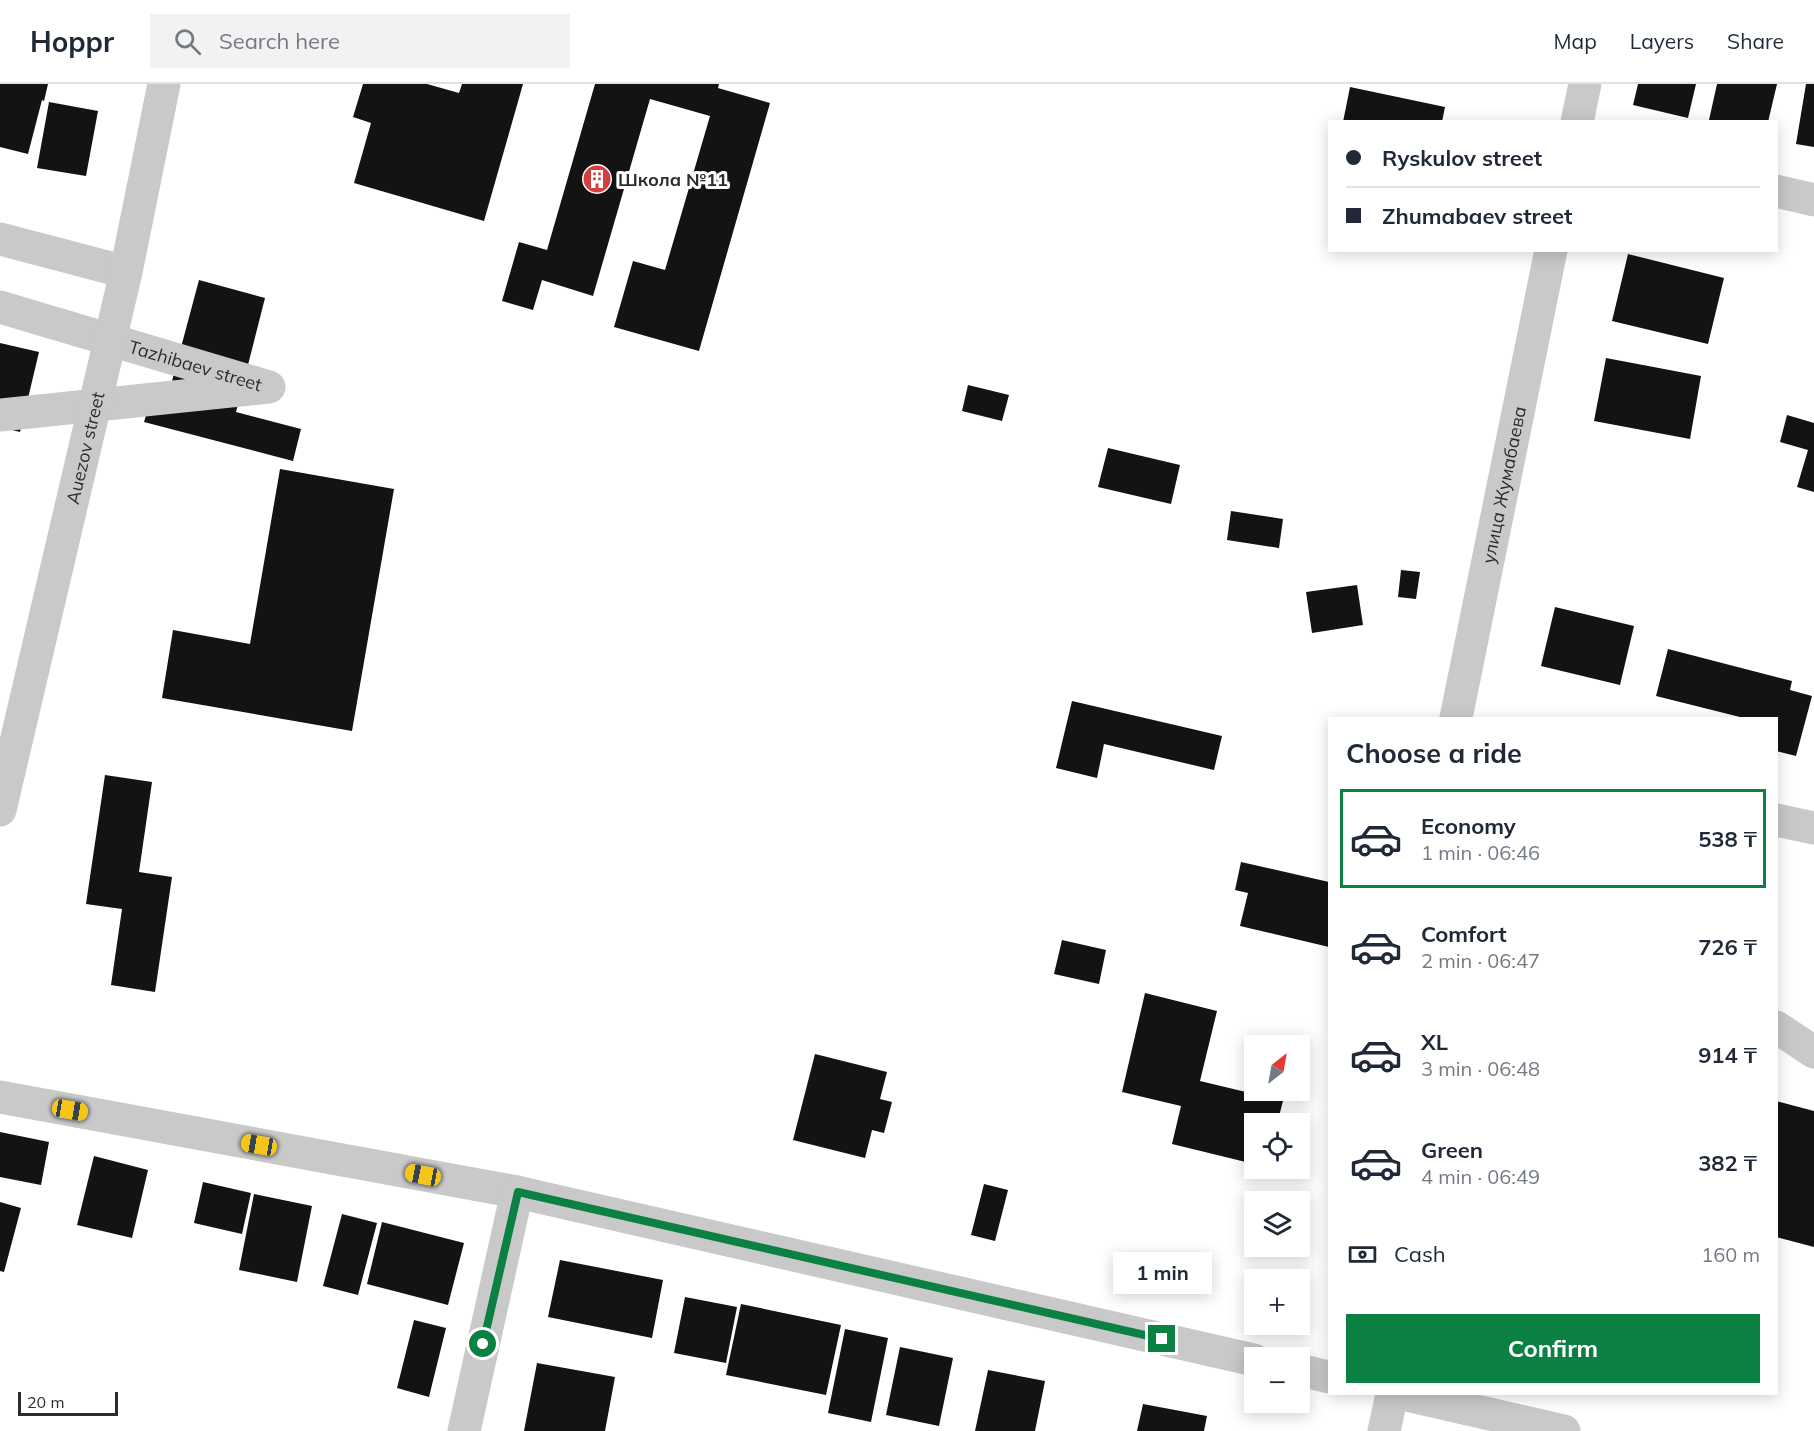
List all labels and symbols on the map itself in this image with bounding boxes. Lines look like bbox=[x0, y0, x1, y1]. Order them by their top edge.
building icon: Школа №11 bbox=[581, 163, 613, 195]
place label: Школа №11 bbox=[618, 168, 728, 191]
street label: Tazhibaev street bbox=[126, 335, 265, 396]
street label: Auezov street bbox=[61, 389, 109, 506]
street label: улица Жумабаева bbox=[1476, 404, 1531, 565]
north arrow bbox=[1244, 1035, 1310, 1101]
car bbox=[51, 1098, 89, 1122]
car bbox=[240, 1133, 278, 1157]
car bbox=[404, 1163, 442, 1187]
callout: 1 min bbox=[1112, 1252, 1212, 1294]
route end bbox=[1148, 1325, 1175, 1352]
route start bbox=[469, 1330, 496, 1357]
scale bar bbox=[18, 1389, 118, 1416]

